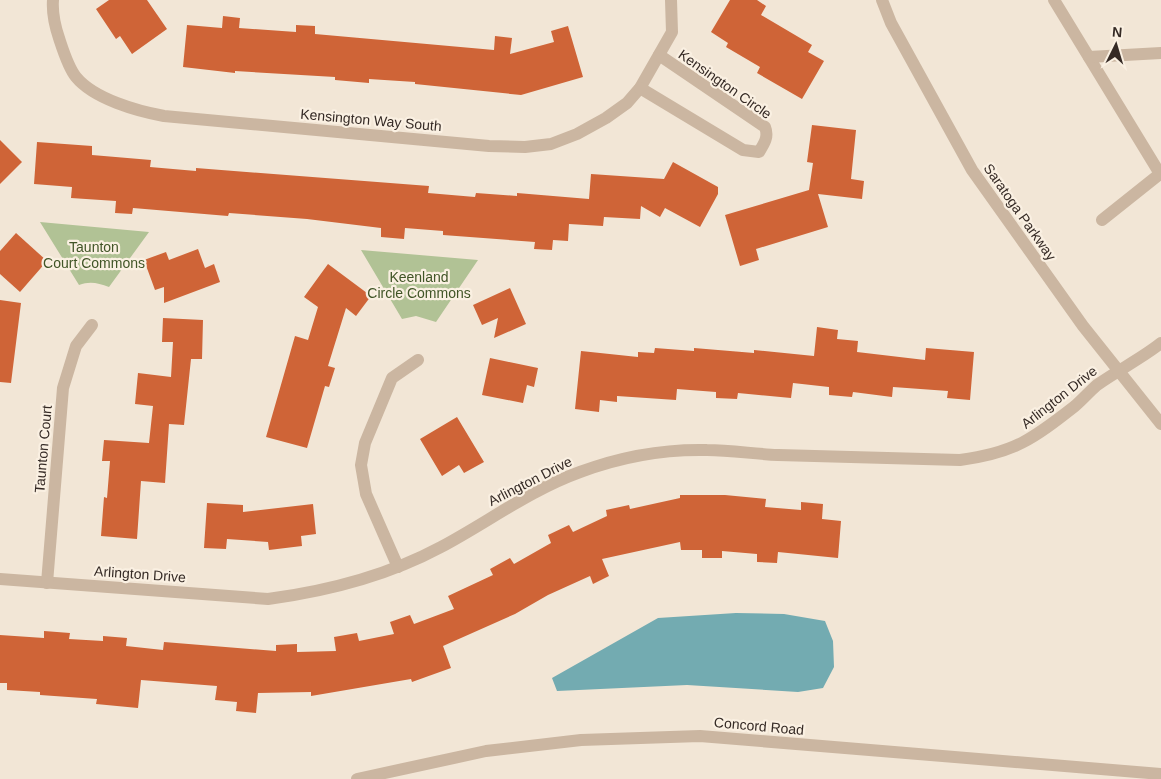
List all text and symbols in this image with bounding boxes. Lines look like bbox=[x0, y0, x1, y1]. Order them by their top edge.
north arrow bbox=[1091, 20, 1141, 70]
text: N bbox=[1111, 24, 1123, 40]
street label: Kensington Circle bbox=[675, 46, 775, 122]
street label: Kensington Way South bbox=[300, 106, 442, 134]
street label: Saratoga Parkway bbox=[981, 161, 1059, 263]
park label: Taunton Court Commons bbox=[43, 239, 145, 271]
park label: Keenland Circle Commons bbox=[367, 269, 471, 301]
street label: Arlington Drive bbox=[1018, 362, 1100, 432]
street label: Taunton Court bbox=[31, 404, 55, 494]
street label: Arlington Drive bbox=[485, 453, 575, 509]
street label: Arlington Drive bbox=[94, 563, 187, 585]
street label: Concord Road bbox=[713, 714, 805, 738]

